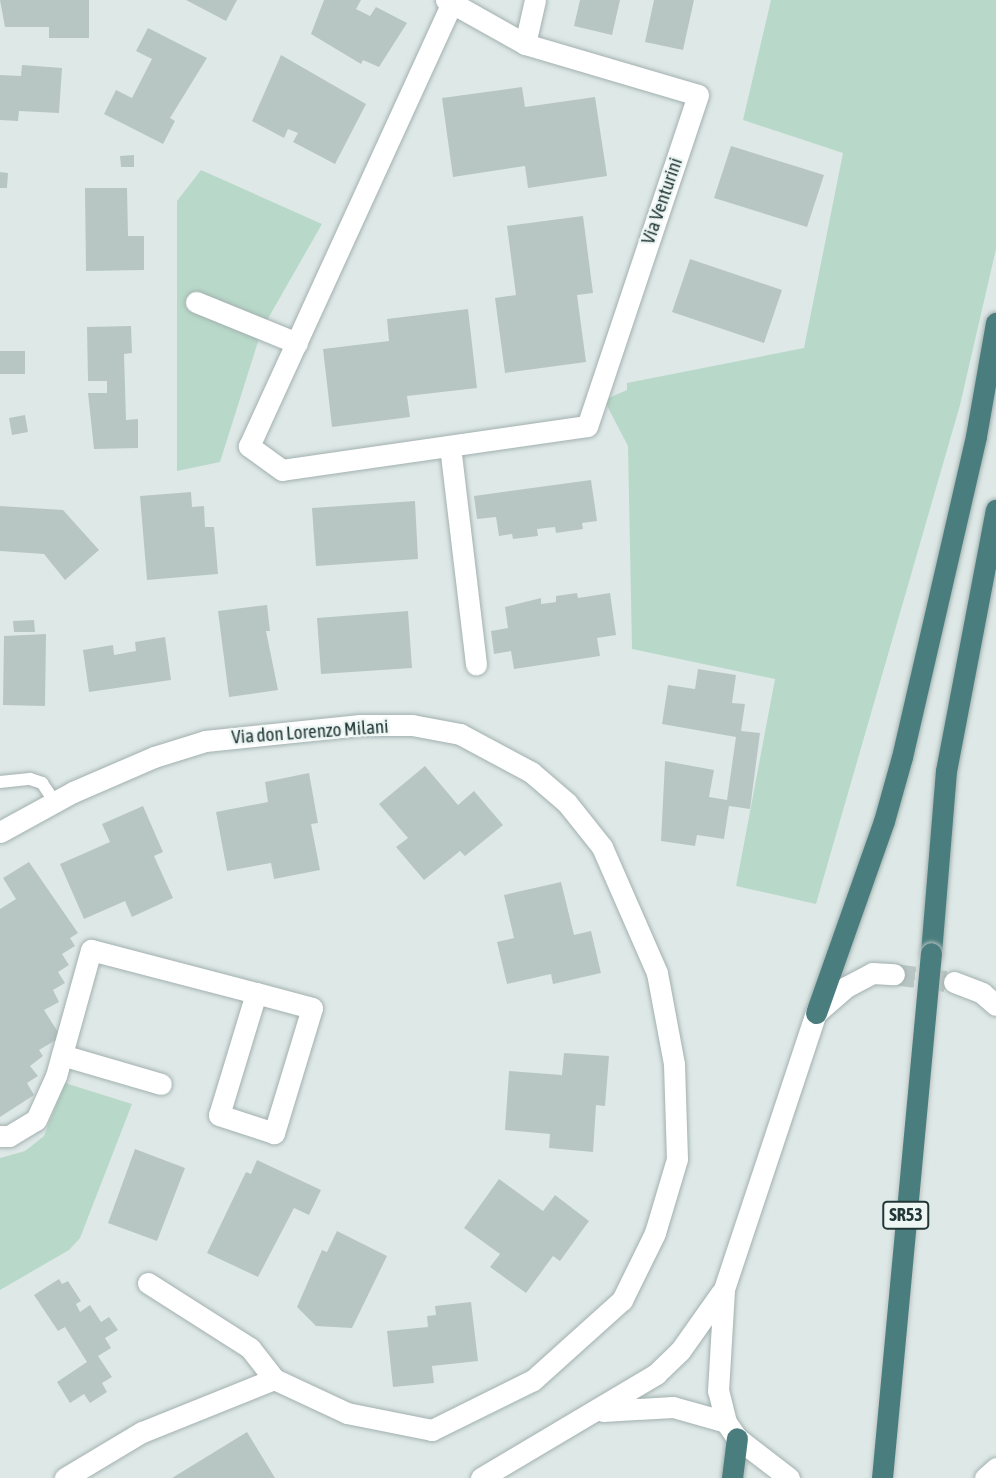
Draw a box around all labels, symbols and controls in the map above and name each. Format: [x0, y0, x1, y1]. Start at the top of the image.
street label: Via Venturini [637, 155, 687, 247]
street label: Via don Lorenzo Milani [231, 715, 389, 749]
road number: SR53 [881, 1200, 930, 1230]

